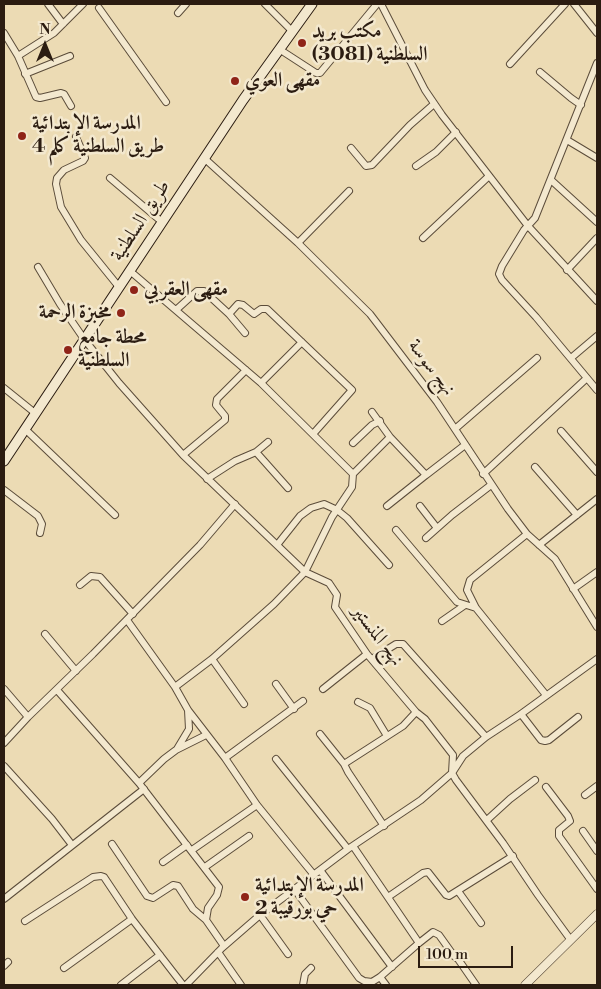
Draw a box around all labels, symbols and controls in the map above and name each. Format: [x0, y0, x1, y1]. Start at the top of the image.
north arrow [20, 20, 70, 70]
place label: مكتب بريد السلطنية (3081) [312, 20, 428, 67]
text: N [39, 21, 51, 39]
marker: مكتب بريد السلطنية (3081) [296, 37, 308, 49]
place label: مقهى العوي [245, 69, 320, 93]
marker: مقهى العوي [229, 75, 241, 87]
place label: المدرسة الإبتدائية طريق السلطنية كلم 4 [32, 112, 164, 159]
marker: المدرسة الإبتدائية طريق السلطنية كلم 4 [16, 130, 28, 142]
street label: طريق السلطنية [106, 176, 176, 266]
place label: مقهى العقربي [144, 278, 228, 302]
marker: مقهى العقربي [128, 284, 140, 296]
place label: مخبزة الرحمة [39, 301, 111, 325]
marker: مخبزة الرحمة [115, 307, 127, 319]
place label: محطة جامع السلطنية [78, 326, 146, 373]
street label: نهج سوسة [402, 335, 460, 401]
marker: محطة جامع السلطنية [62, 344, 74, 356]
street label: نهج المنستير [346, 600, 408, 672]
place label: المدرسة الإبتدائية حي بورقيبة 2 [255, 874, 364, 921]
marker: المدرسة الإبتدائية حي بورقيبة 2 [239, 891, 251, 903]
scale bar [421, 936, 516, 968]
text: 100 m [426, 945, 468, 964]

